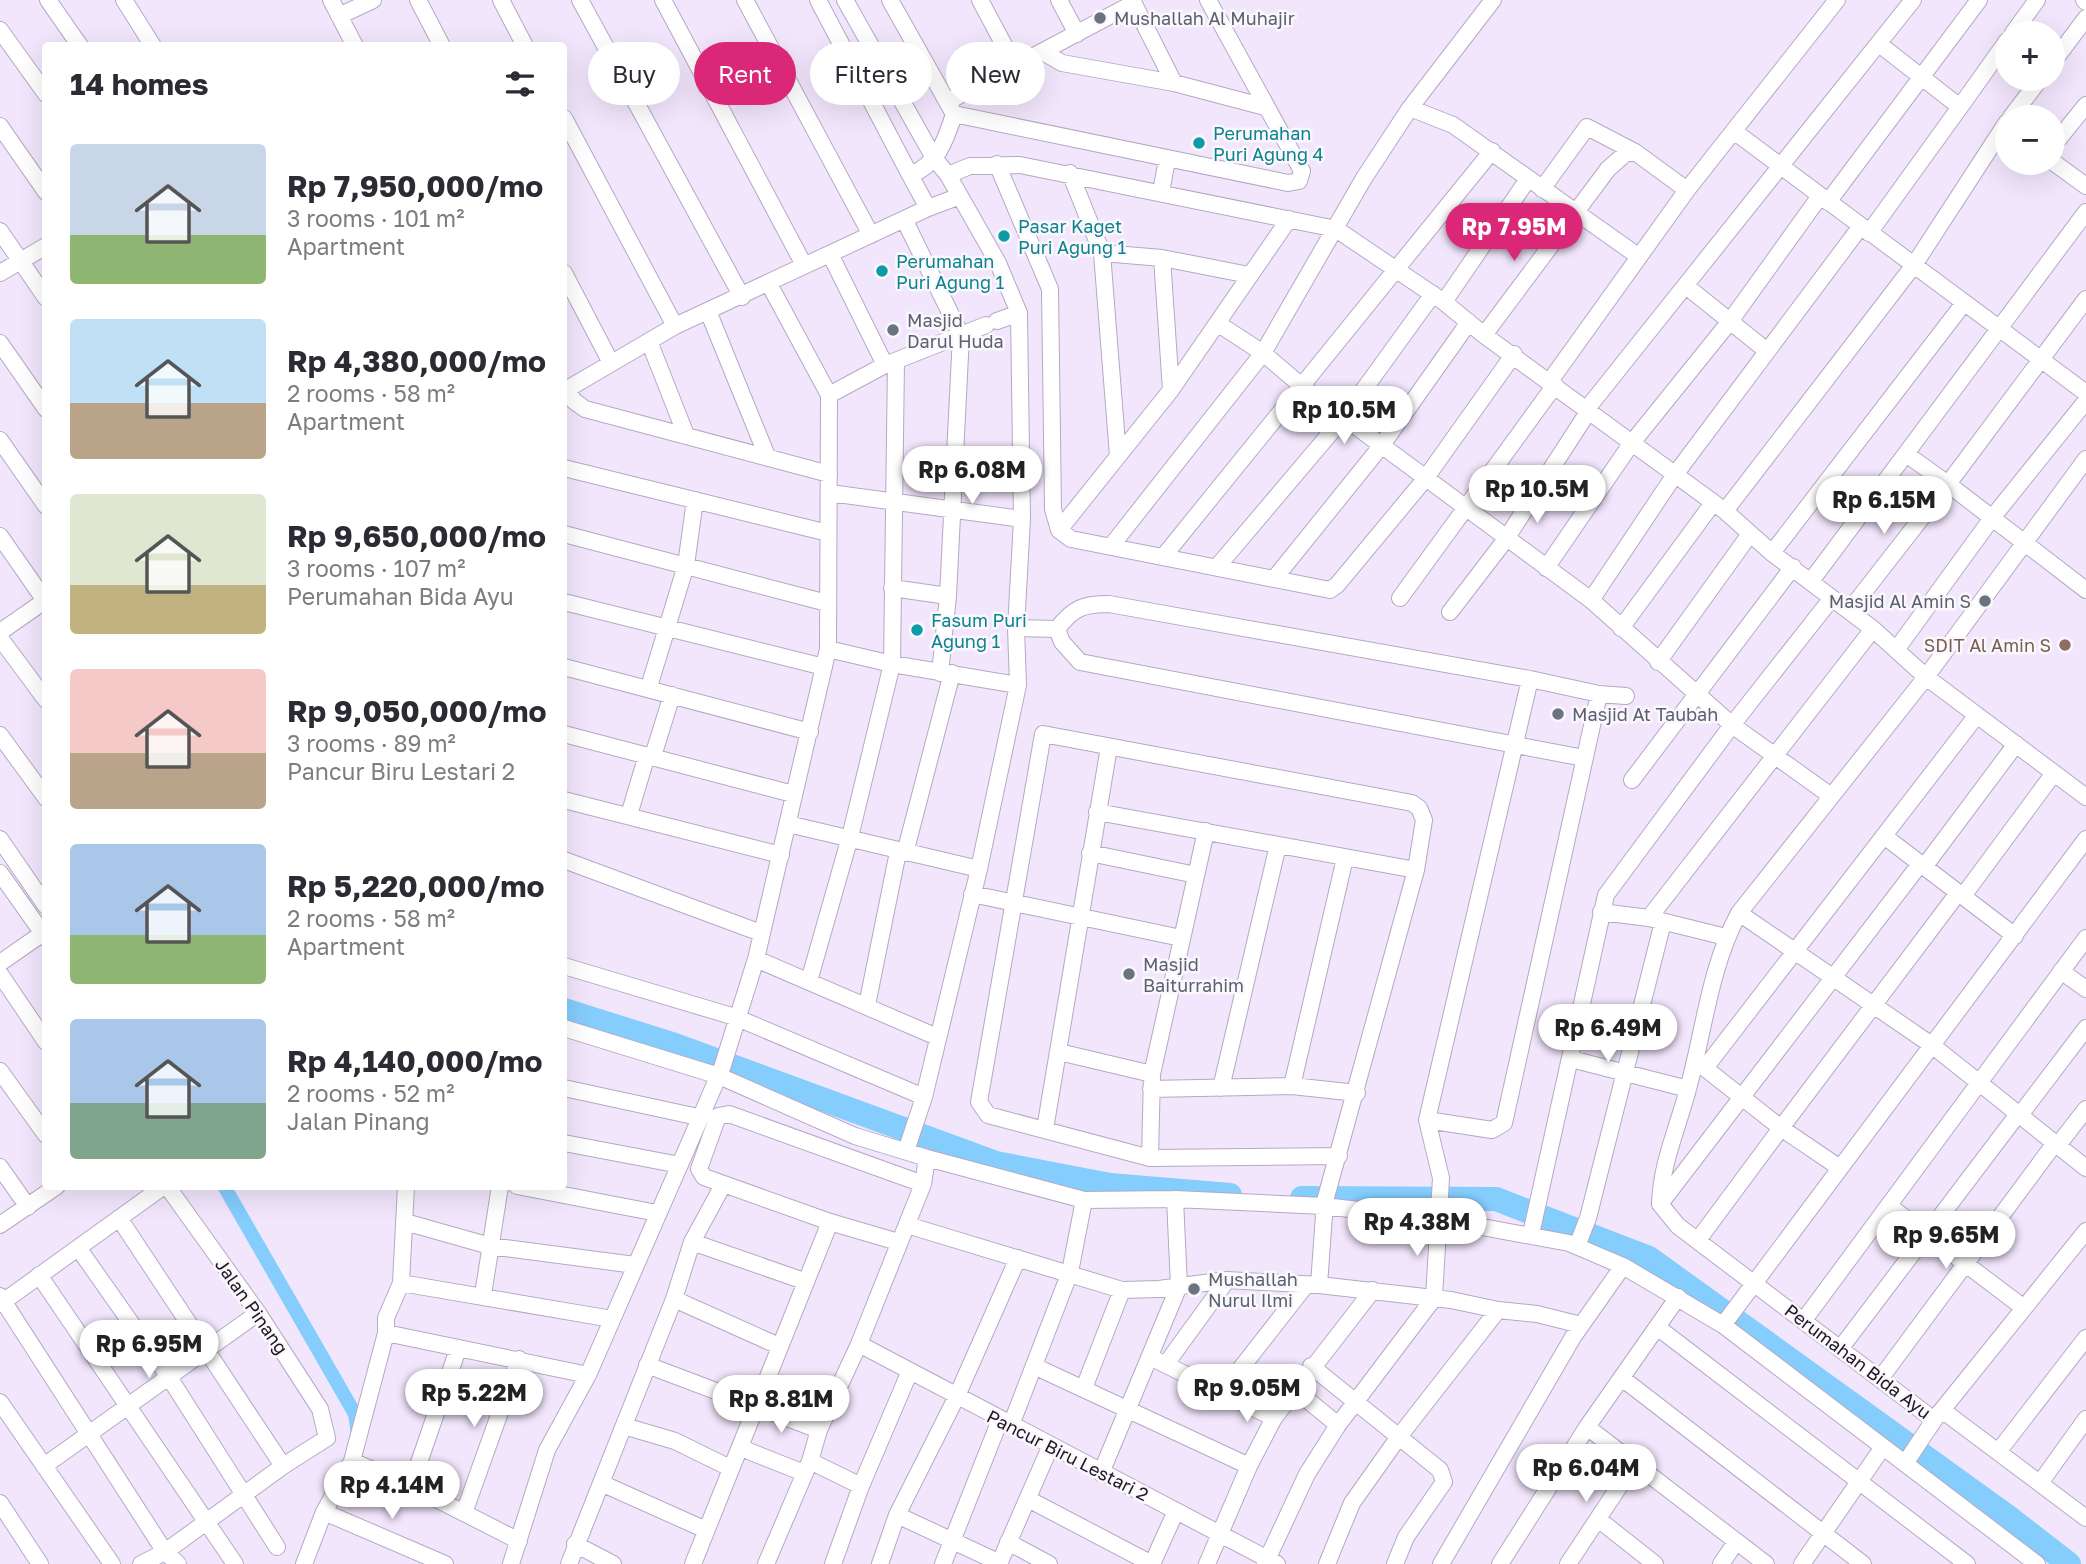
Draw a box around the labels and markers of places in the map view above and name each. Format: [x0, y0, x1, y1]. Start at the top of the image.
place label: Mushallah Al Muhajir [1114, 7, 1295, 29]
marker: Mushallah Al Muhajir [1092, 10, 1108, 26]
place label: Perumahan Puri Agung 4 [1213, 122, 1324, 165]
marker: Perumahan Puri Agung 4 [1191, 135, 1207, 151]
pin: Rp 7.95M [1442, 204, 1586, 263]
place label: Pasar Kaget Puri Agung 1 [1018, 215, 1127, 258]
marker: Pasar Kaget Puri Agung 1 [996, 228, 1012, 244]
place label: Perumahan Puri Agung 1 [896, 250, 1005, 293]
marker: Perumahan Puri Agung 1 [874, 263, 890, 279]
place label: Masjid Darul Huda [907, 309, 1004, 352]
marker: Masjid Darul Huda [885, 322, 901, 338]
pin: Rp 10.5M [1272, 386, 1416, 446]
pin: Rp 6.08M [900, 447, 1044, 506]
pin: Rp 10.5M [1465, 466, 1609, 525]
pin: Rp 6.15M [1812, 476, 1956, 536]
place label: Masjid Al Amin S [1829, 590, 1971, 612]
marker: Masjid Al Amin S [1977, 593, 1993, 609]
place label: Fasum Puri Agung 1 [931, 609, 1027, 652]
marker: Fasum Puri Agung 1 [909, 622, 925, 638]
place label: SDIT Al Amin S [1924, 634, 2051, 656]
marker: SDIT Al Amin S [2057, 637, 2073, 653]
place label: Masjid At Taubah [1572, 703, 1718, 725]
marker: Masjid At Taubah [1550, 706, 1566, 722]
place label: Masjid Baiturrahim [1143, 953, 1244, 996]
marker: Masjid Baiturrahim [1121, 966, 1137, 982]
pin: Rp 6.49M [1536, 1004, 1680, 1064]
pin: Rp 4.38M [1345, 1198, 1489, 1258]
pin: Rp 9.65M [1874, 1212, 2018, 1271]
place label: Mushallah Nurul Ilmi [1208, 1268, 1298, 1311]
marker: Mushallah Nurul Ilmi [1186, 1281, 1202, 1297]
pin: Rp 6.95M [77, 1320, 221, 1380]
pin: Rp 9.05M [1175, 1364, 1319, 1424]
pin: Rp 5.22M [402, 1370, 546, 1429]
pin: Rp 8.81M [709, 1376, 853, 1435]
pin: Rp 6.04M [1514, 1444, 1658, 1504]
pin: Rp 4.14M [320, 1462, 464, 1521]

